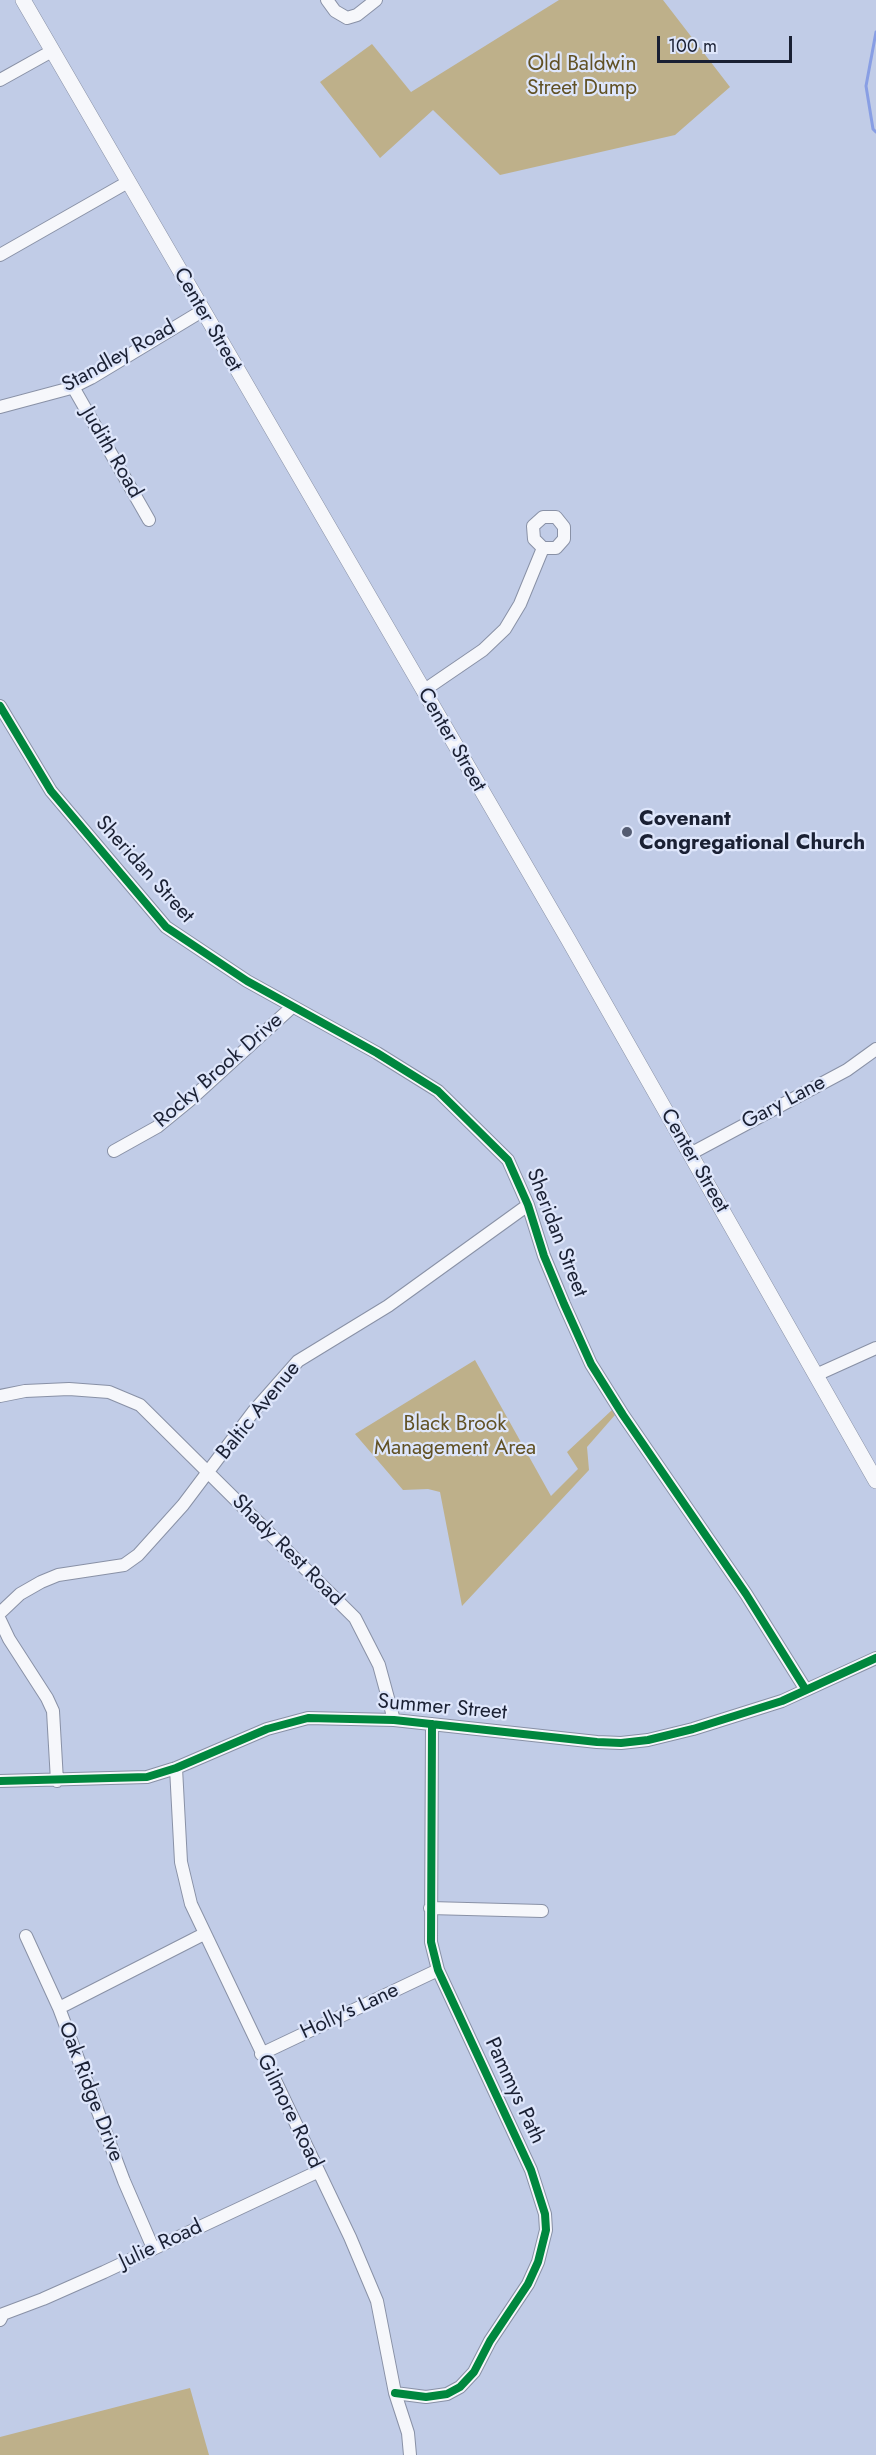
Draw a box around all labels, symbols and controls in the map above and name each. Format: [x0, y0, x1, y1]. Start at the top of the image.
scale bar [660, 24, 795, 62]
text: 100 m [668, 33, 717, 59]
park label: Old Baldwin Street Dump [527, 52, 637, 102]
street label: Center Street [167, 264, 247, 376]
street label: Standley Road [58, 315, 180, 399]
street label: Judith Road [75, 403, 147, 503]
street label: Center Street [411, 684, 491, 796]
place label: Covenant Congregational Church [639, 807, 865, 857]
street label: Sheridan Street [89, 811, 199, 929]
marker: Covenant Congregational Church [620, 825, 634, 839]
street label: Rocky Brook Drive [150, 1008, 288, 1134]
street label: Gary Lane [738, 1070, 830, 1136]
street label: Center Street [654, 1105, 734, 1217]
street label: Sheridan Street [520, 1165, 592, 1301]
street label: Baltic Avenue [212, 1357, 306, 1465]
park label: Black Brook Management Area [374, 1412, 536, 1462]
street label: Shady Rest Road [226, 1490, 348, 1612]
street label: Summer Street [376, 1690, 508, 1726]
street label: Holly's Lane [297, 1978, 403, 2046]
street label: Oak Ridge Drive [52, 2019, 128, 2165]
street label: Pammys Path [478, 2034, 550, 2148]
street label: Gilmore Road [251, 2051, 327, 2173]
street label: Julie Road [115, 2215, 207, 2275]

